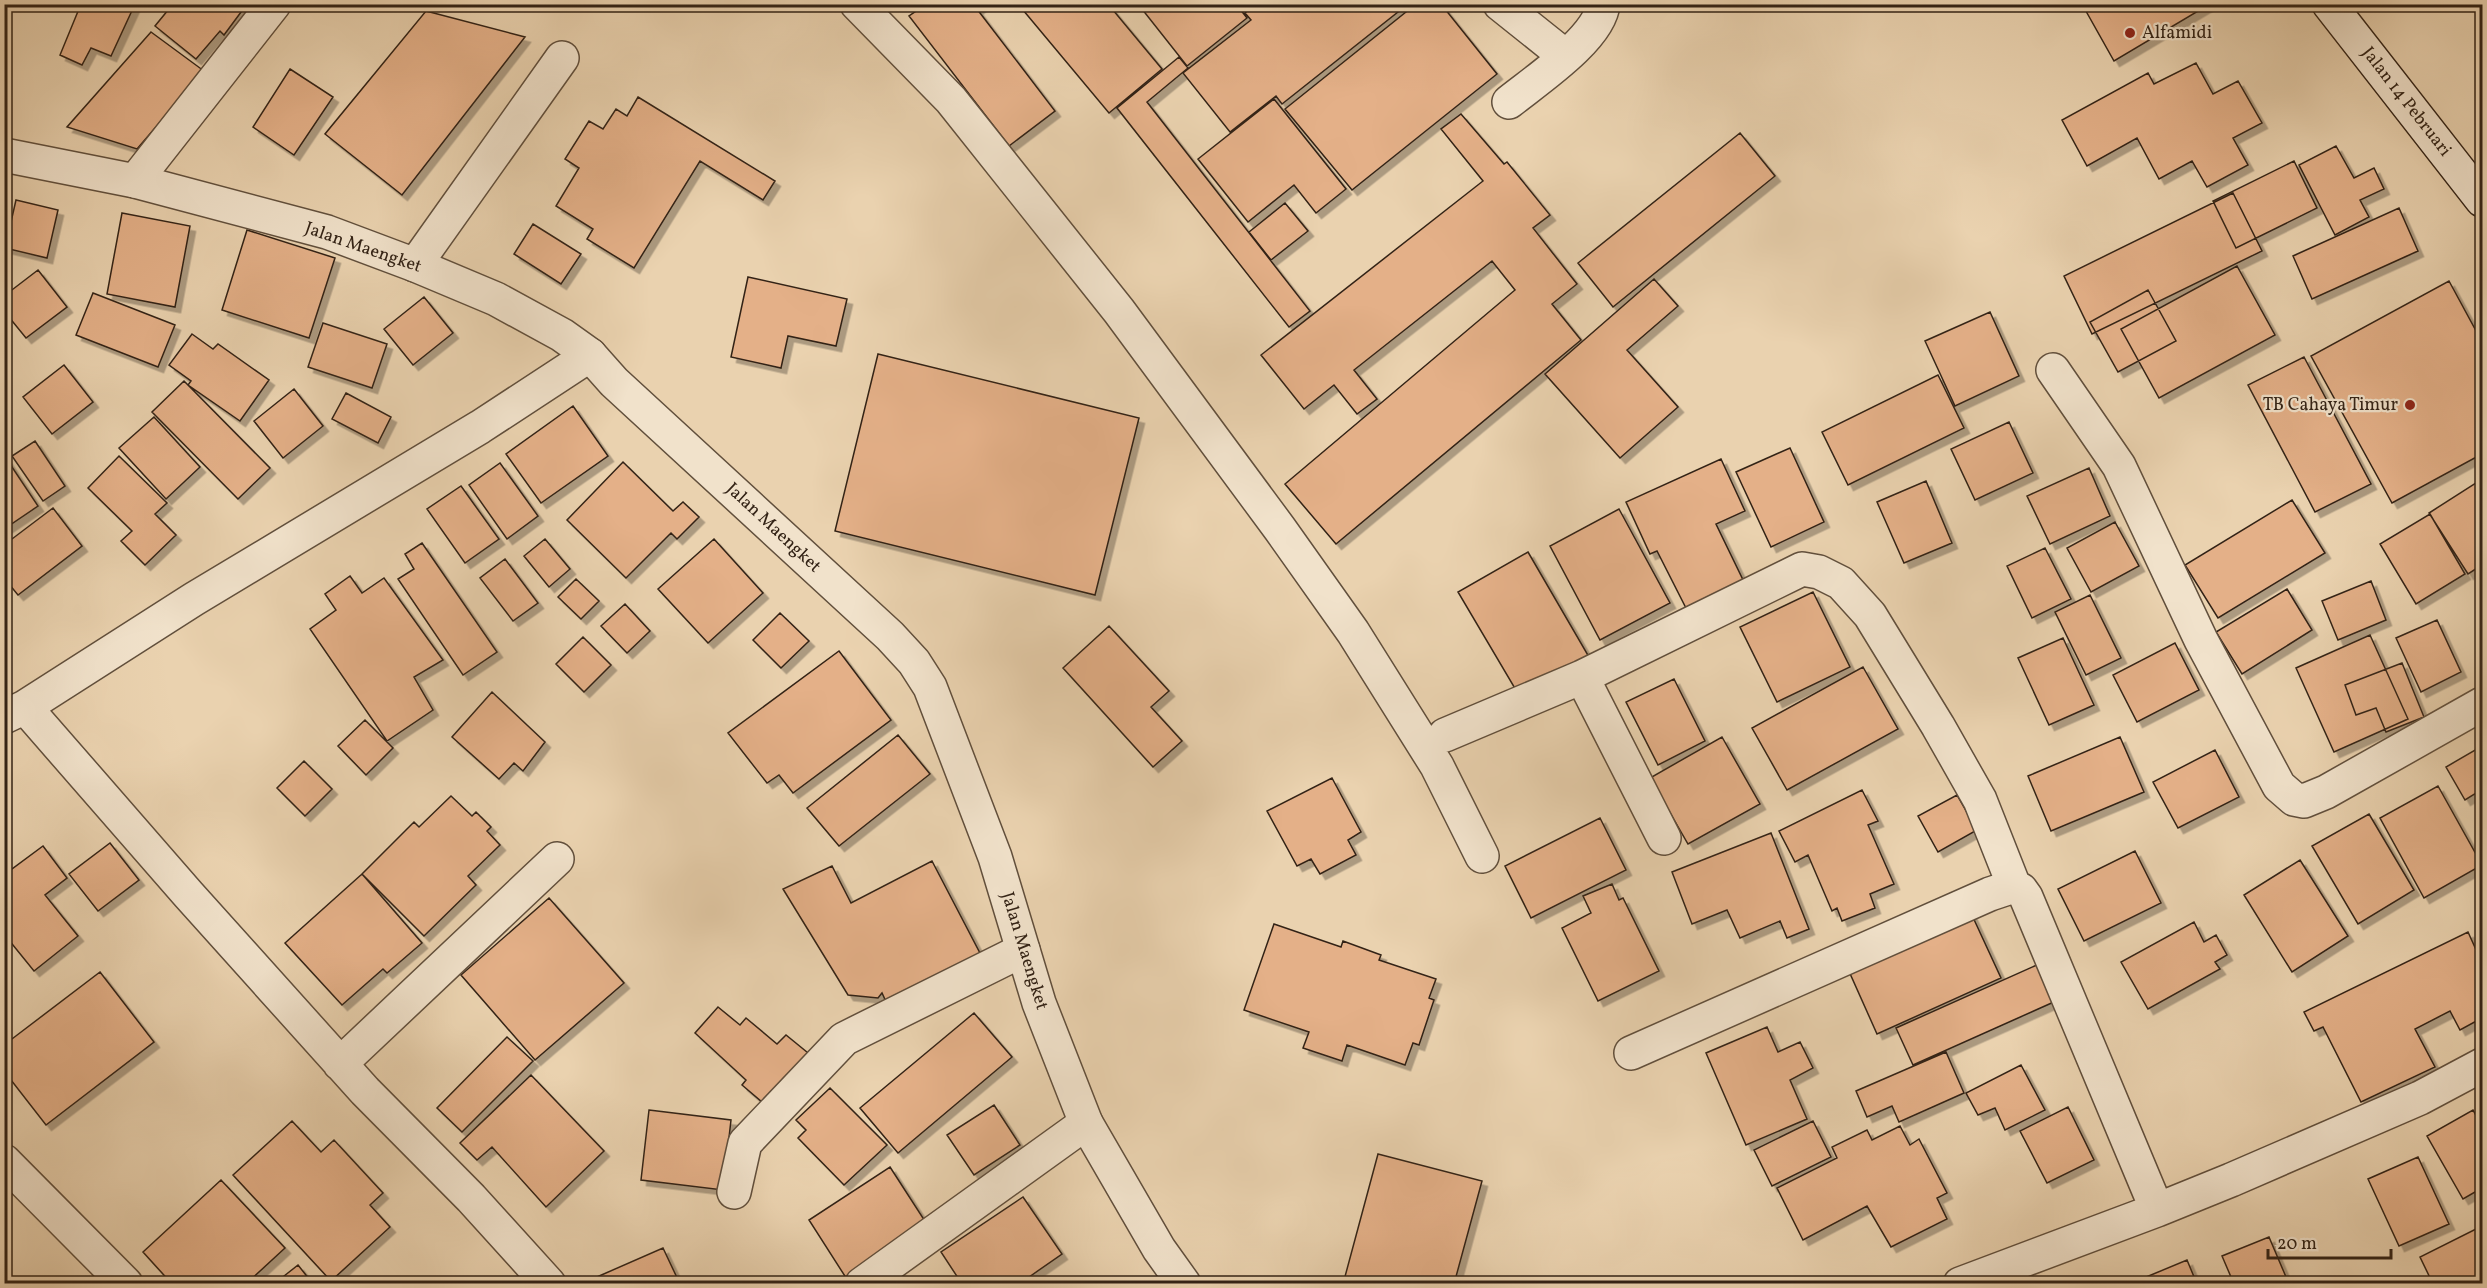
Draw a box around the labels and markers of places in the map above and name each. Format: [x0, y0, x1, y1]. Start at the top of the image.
place label: Alfamidi [2142, 21, 2212, 46]
marker: Alfamidi [2123, 26, 2137, 40]
place label: TB Cahaya Timur [2263, 393, 2398, 418]
marker: TB Cahaya Timur [2403, 398, 2417, 412]

